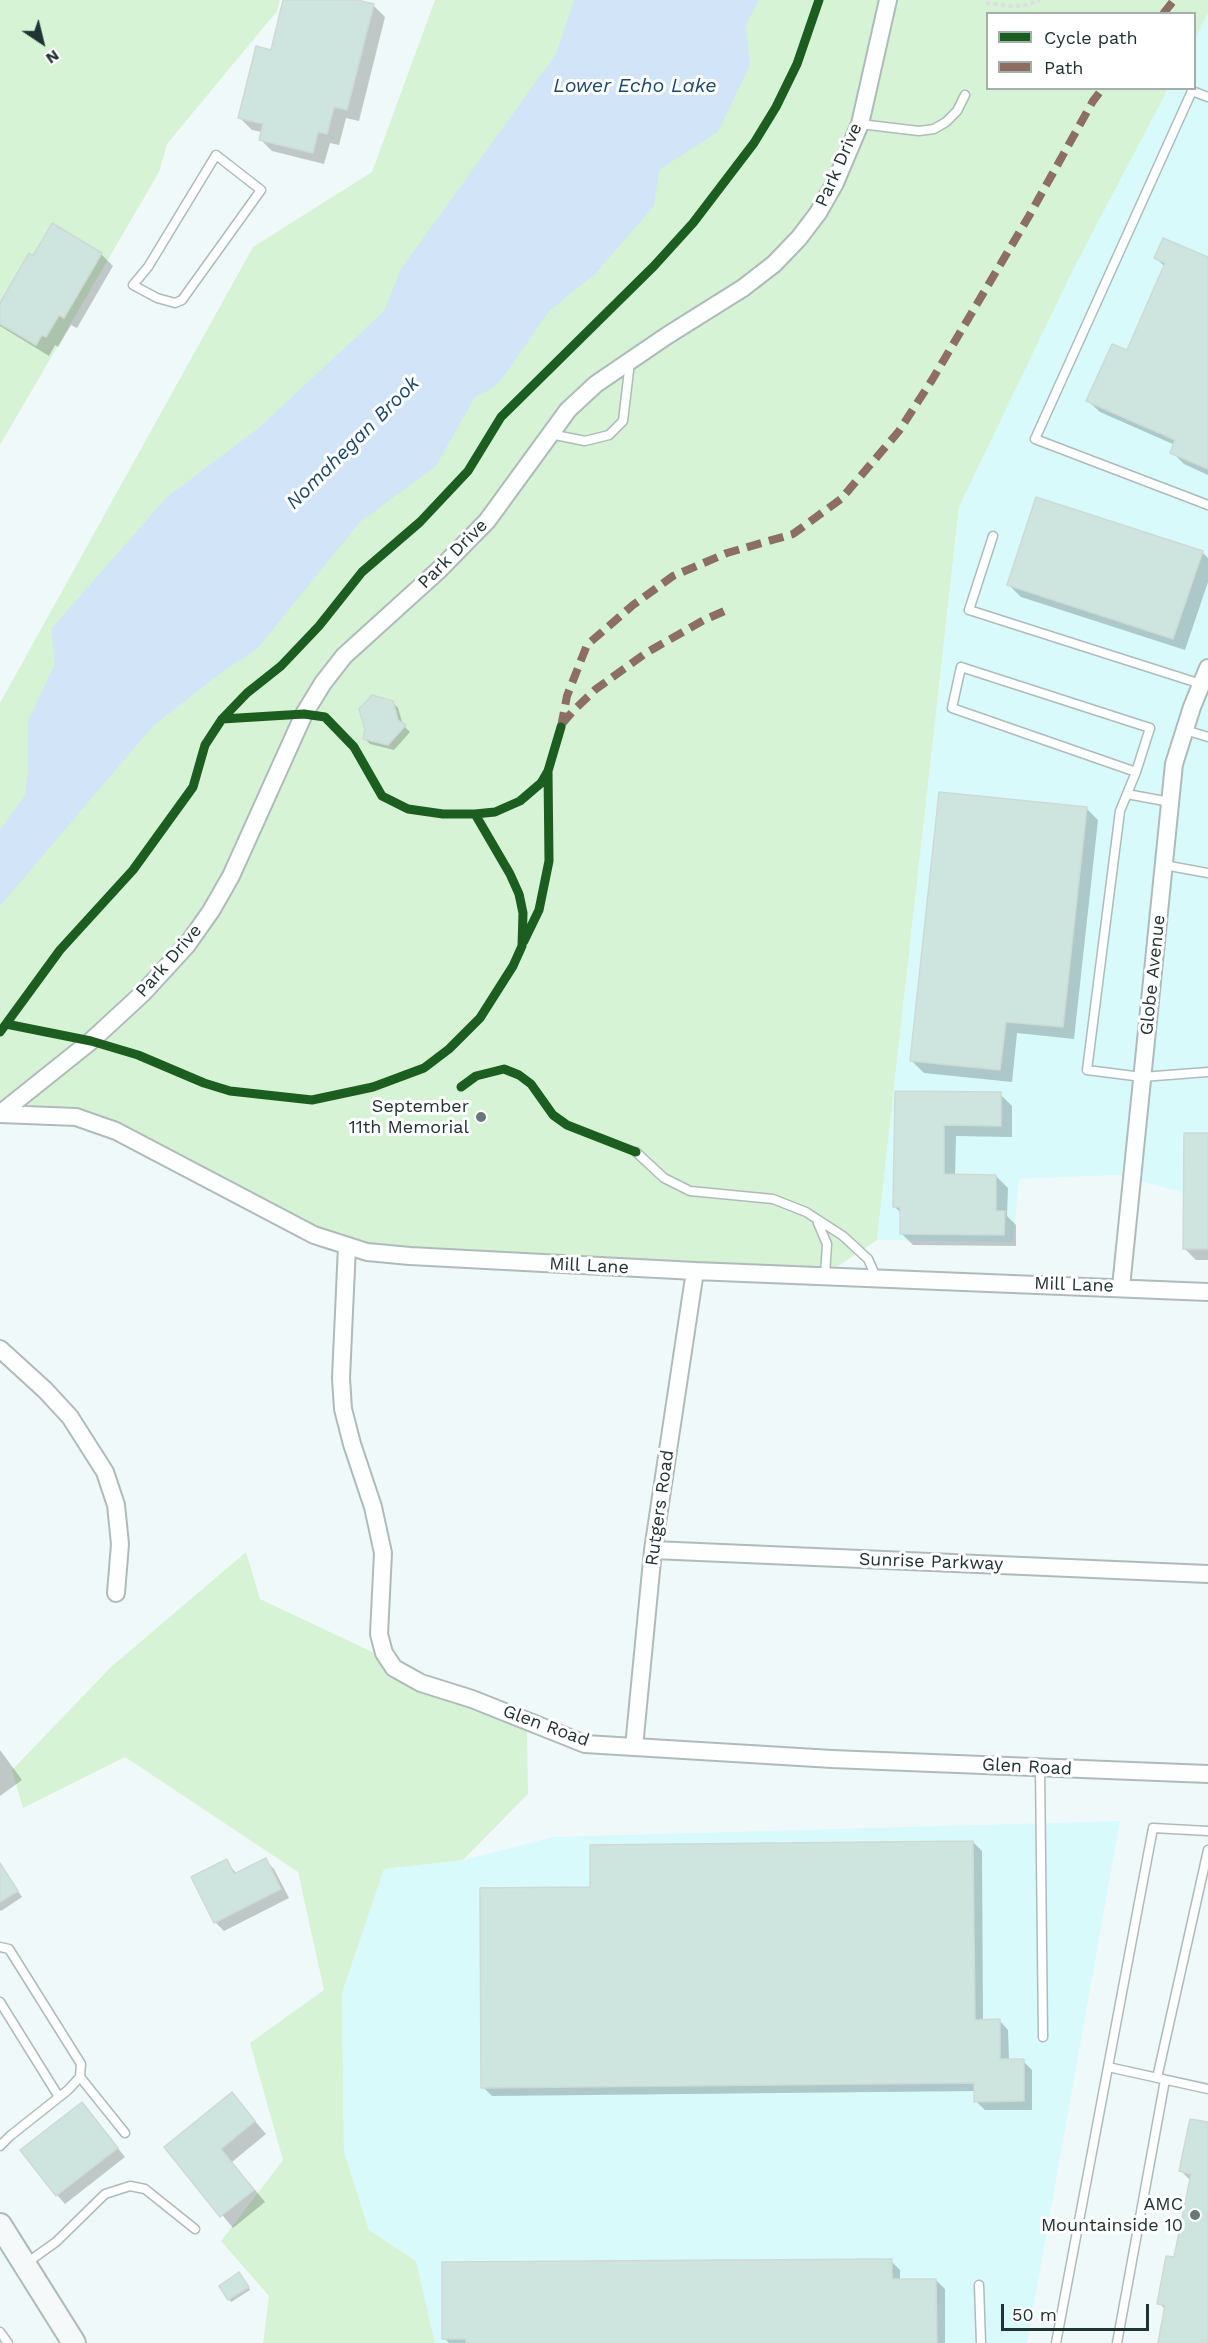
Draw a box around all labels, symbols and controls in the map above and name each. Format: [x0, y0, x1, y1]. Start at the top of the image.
north arrow [12, 12, 72, 72]
legend [986, 12, 1196, 90]
text: Cycle path [1044, 27, 1138, 48]
text: N [42, 46, 63, 68]
text: Path [1044, 57, 1084, 78]
water label: Lower Echo Lake [553, 74, 717, 98]
street label: Park Drive [811, 120, 867, 210]
water label: Nomahegan Brook [281, 371, 425, 515]
street label: Park Drive [414, 515, 492, 593]
street label: Globe Avenue [1136, 914, 1170, 1036]
street label: Park Drive [131, 920, 207, 1002]
place label: September 11th Memorial [349, 1096, 469, 1138]
marker: September 11th Memorial [474, 1110, 488, 1124]
street label: Mill Lane [549, 1253, 629, 1279]
street label: Mill Lane [1034, 1273, 1114, 1297]
street label: Rutgers Road [641, 1449, 679, 1567]
street label: Sunrise Parkway [858, 1549, 1004, 1575]
street label: Glen Road [500, 1700, 592, 1752]
street label: Glen Road [981, 1754, 1073, 1780]
place label: AMC Mountainside 10 [1041, 2194, 1183, 2236]
marker: AMC Mountainside 10 [1188, 2208, 1202, 2222]
scale bar [1004, 2292, 1152, 2330]
text: 50 m [1012, 2304, 1057, 2325]

